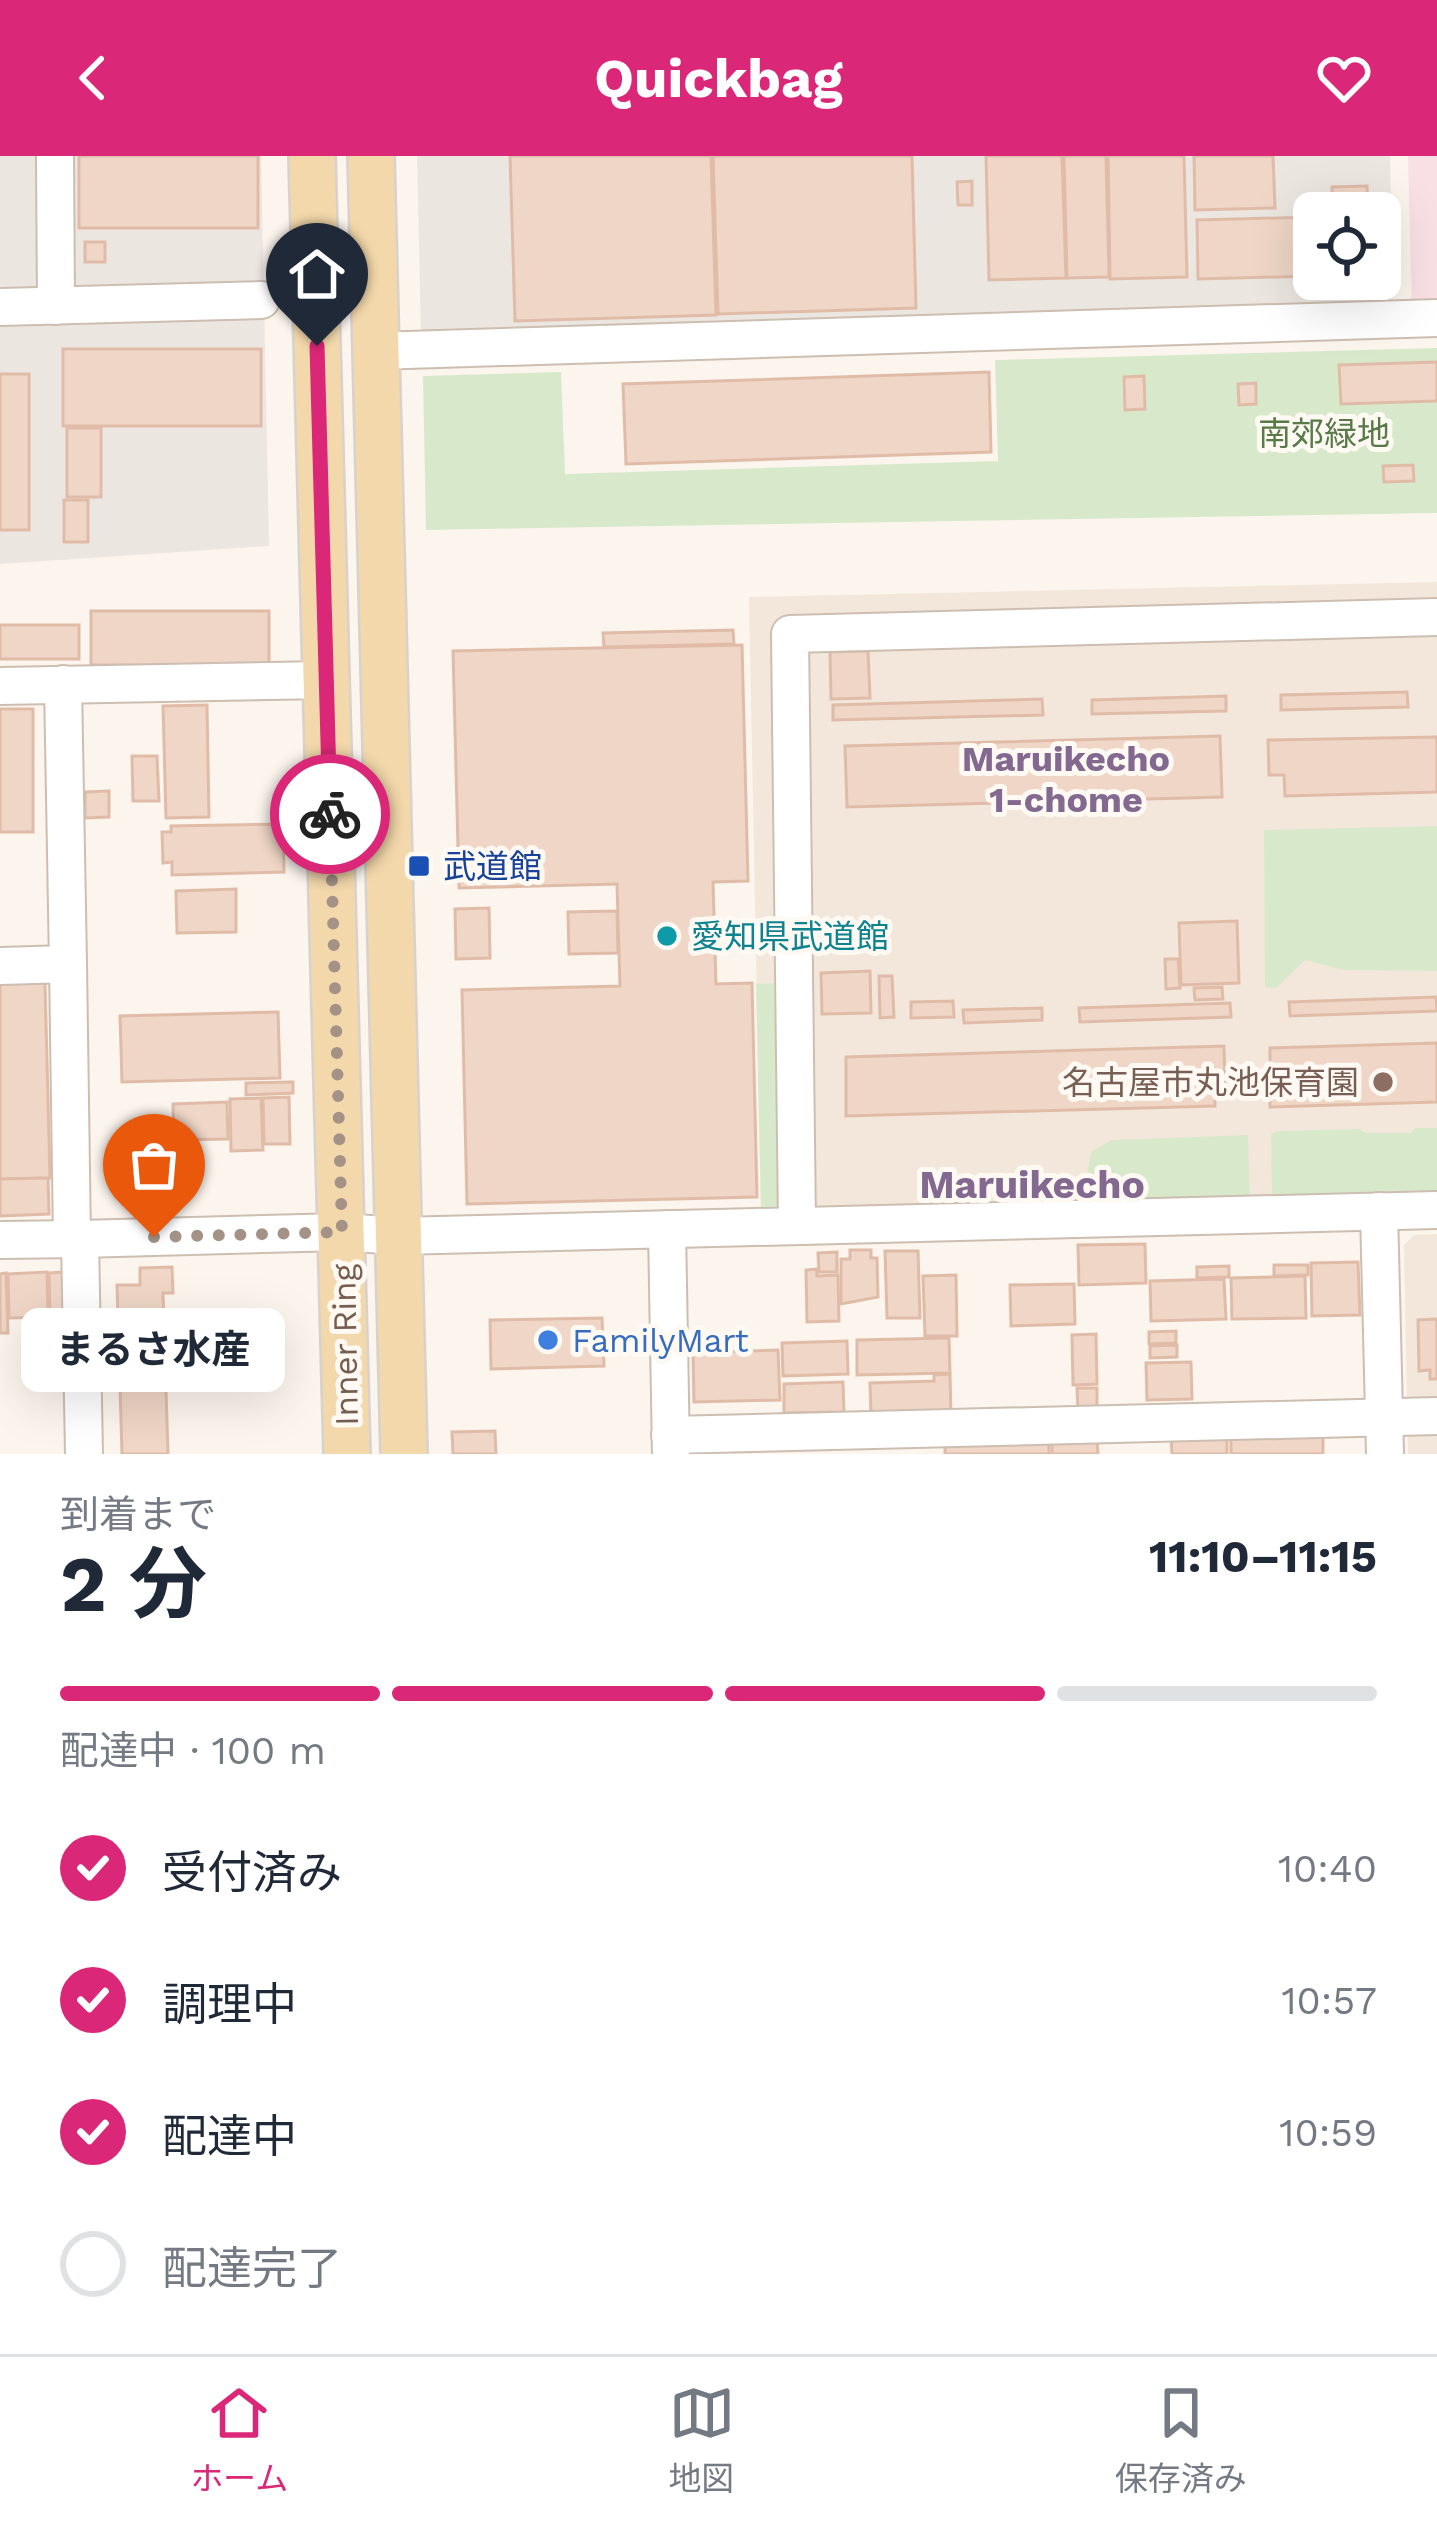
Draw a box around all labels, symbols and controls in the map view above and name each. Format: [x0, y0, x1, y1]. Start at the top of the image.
icon: back [60, 45, 126, 111]
icon: heart [1311, 45, 1377, 111]
text: Quickbag [594, 47, 843, 110]
map controls [1293, 192, 1401, 300]
button: locate [1293, 192, 1401, 300]
pin [266, 223, 368, 346]
icon: home [284, 241, 350, 307]
park label: 南郊緑地 [1258, 414, 1390, 453]
district label: Maruikecho 1-chome [962, 738, 1170, 821]
courier [270, 754, 390, 874]
icon: bike [297, 781, 363, 847]
place label: 武道館 [443, 847, 542, 886]
marker: 武道館 [406, 853, 432, 879]
place label: 愛知県武道館 [691, 917, 889, 956]
marker: 愛知県武道館 [654, 923, 680, 949]
place label: 名古屋市丸池保育園 [1062, 1063, 1359, 1102]
marker: 名古屋市丸池保育園 [1370, 1069, 1396, 1095]
pin [103, 1114, 205, 1237]
icon: bag [121, 1132, 187, 1198]
district label: Maruikecho [919, 1162, 1145, 1207]
street label: Inner Ring [324, 1263, 366, 1426]
callout: まるさ水産 [22, 1309, 286, 1393]
place label: FamilyMart [572, 1321, 749, 1360]
text: まるさ水産 [55, 1327, 251, 1372]
marker: FamilyMart [535, 1327, 561, 1353]
text: 到着まで [60, 1492, 216, 1537]
text: 11:10–11:15 [1149, 1530, 1377, 1583]
text: 2 分 [60, 1538, 207, 1630]
text: 配達中 · 100 m [60, 1728, 326, 1773]
icon: check [60, 1835, 126, 1901]
text: 受付済み [162, 1846, 342, 1899]
text: 10:40 [1278, 1846, 1377, 1891]
icon: check [60, 1967, 126, 2033]
text: 調理中 [162, 1978, 297, 2031]
text: 10:57 [1281, 1978, 1377, 2023]
icon: check [60, 2099, 126, 2165]
text: 配達中 [162, 2110, 297, 2163]
text: 10:59 [1279, 2110, 1377, 2155]
text: 配達完了 [162, 2242, 342, 2295]
tab: ホーム [190, 2380, 288, 2500]
tab: 地図 [669, 2380, 735, 2500]
tab: 保存済み [1115, 2380, 1247, 2500]

